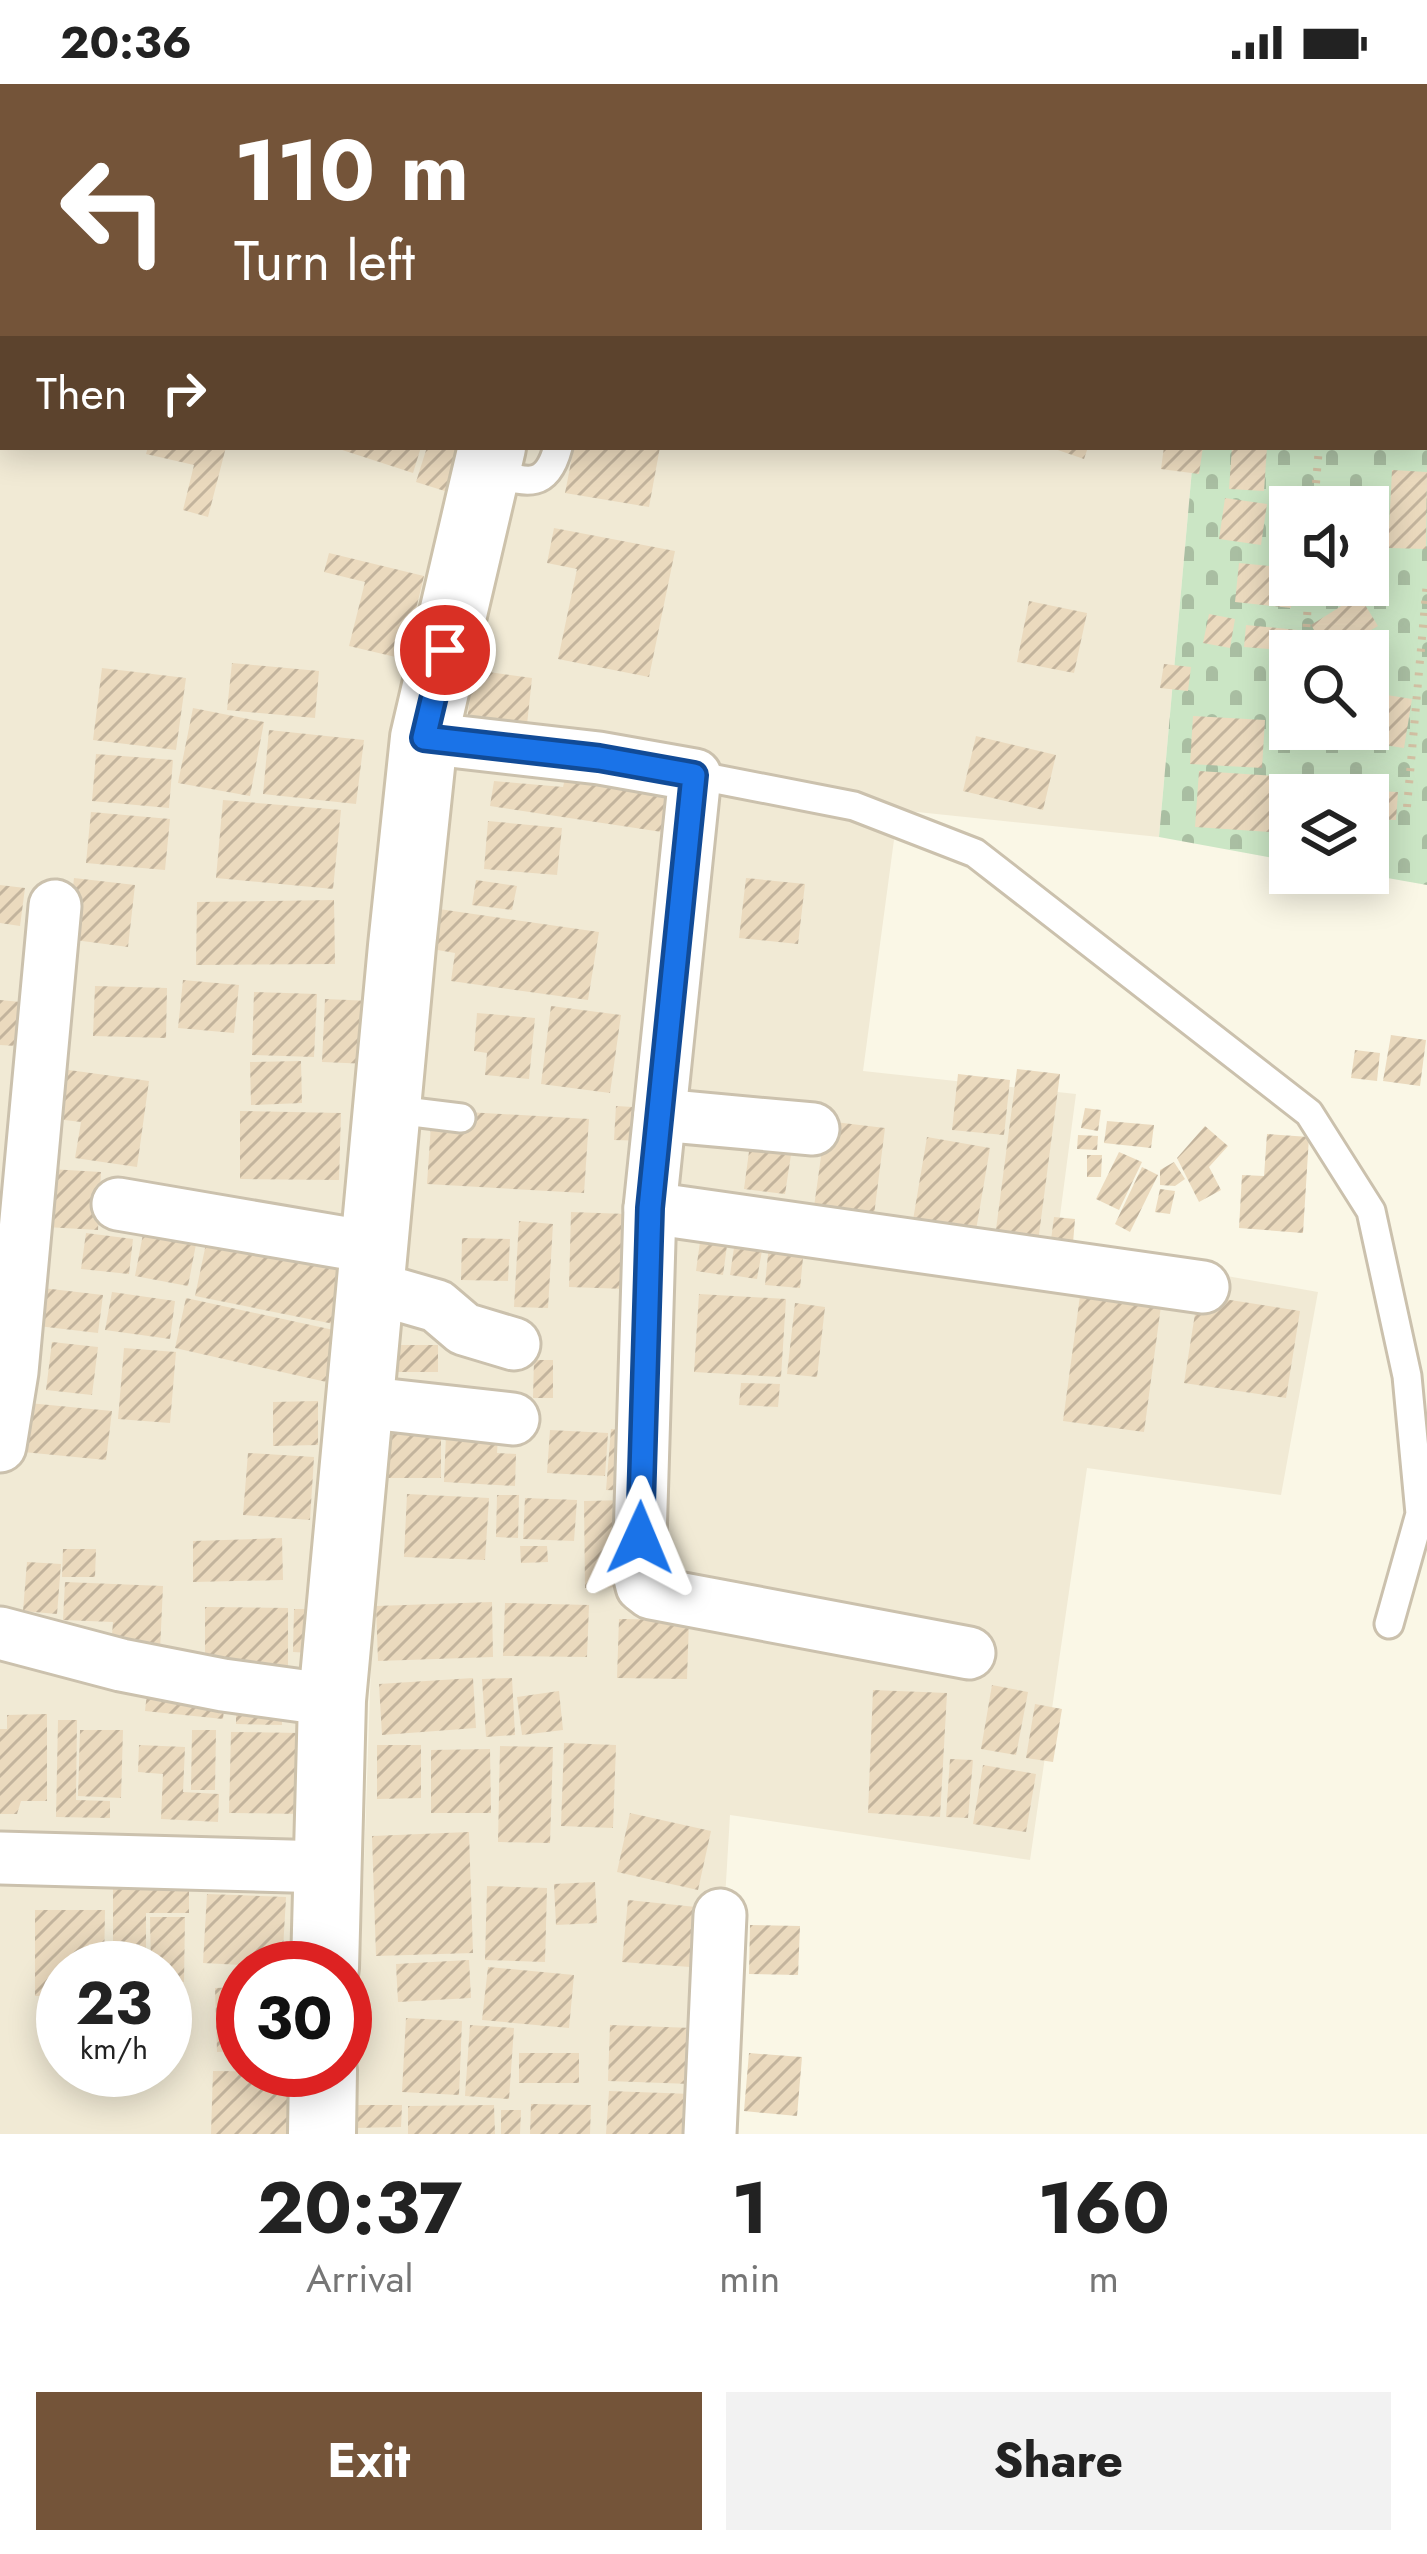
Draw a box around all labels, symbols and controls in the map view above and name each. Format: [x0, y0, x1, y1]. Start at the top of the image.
text: 20:36 [60, 10, 192, 75]
text: 110 m [234, 110, 469, 232]
icon: left [36, 132, 192, 288]
text: Turn left [234, 222, 415, 300]
icon: right [151, 360, 217, 426]
text: Then [36, 361, 127, 426]
map controls [1269, 486, 1389, 894]
button: sound [1269, 486, 1389, 606]
pin [394, 599, 496, 701]
icon: arrive [412, 617, 478, 683]
button: search [1269, 630, 1389, 750]
button: layers [1269, 774, 1389, 894]
position arrow [577, 1475, 703, 1601]
speed limit sign: 30 [216, 1941, 372, 2097]
text: 23 [76, 1960, 152, 2047]
text: km/h [80, 2027, 148, 2070]
text: 20:37 [257, 2156, 462, 2260]
text: 1 [731, 2156, 768, 2260]
text: 160 [1037, 2156, 1170, 2260]
text: Arrival [306, 2250, 413, 2307]
text: min [719, 2250, 780, 2307]
text: m [1088, 2250, 1119, 2307]
button: Exit [36, 2392, 702, 2530]
button: Share [726, 2392, 1391, 2530]

